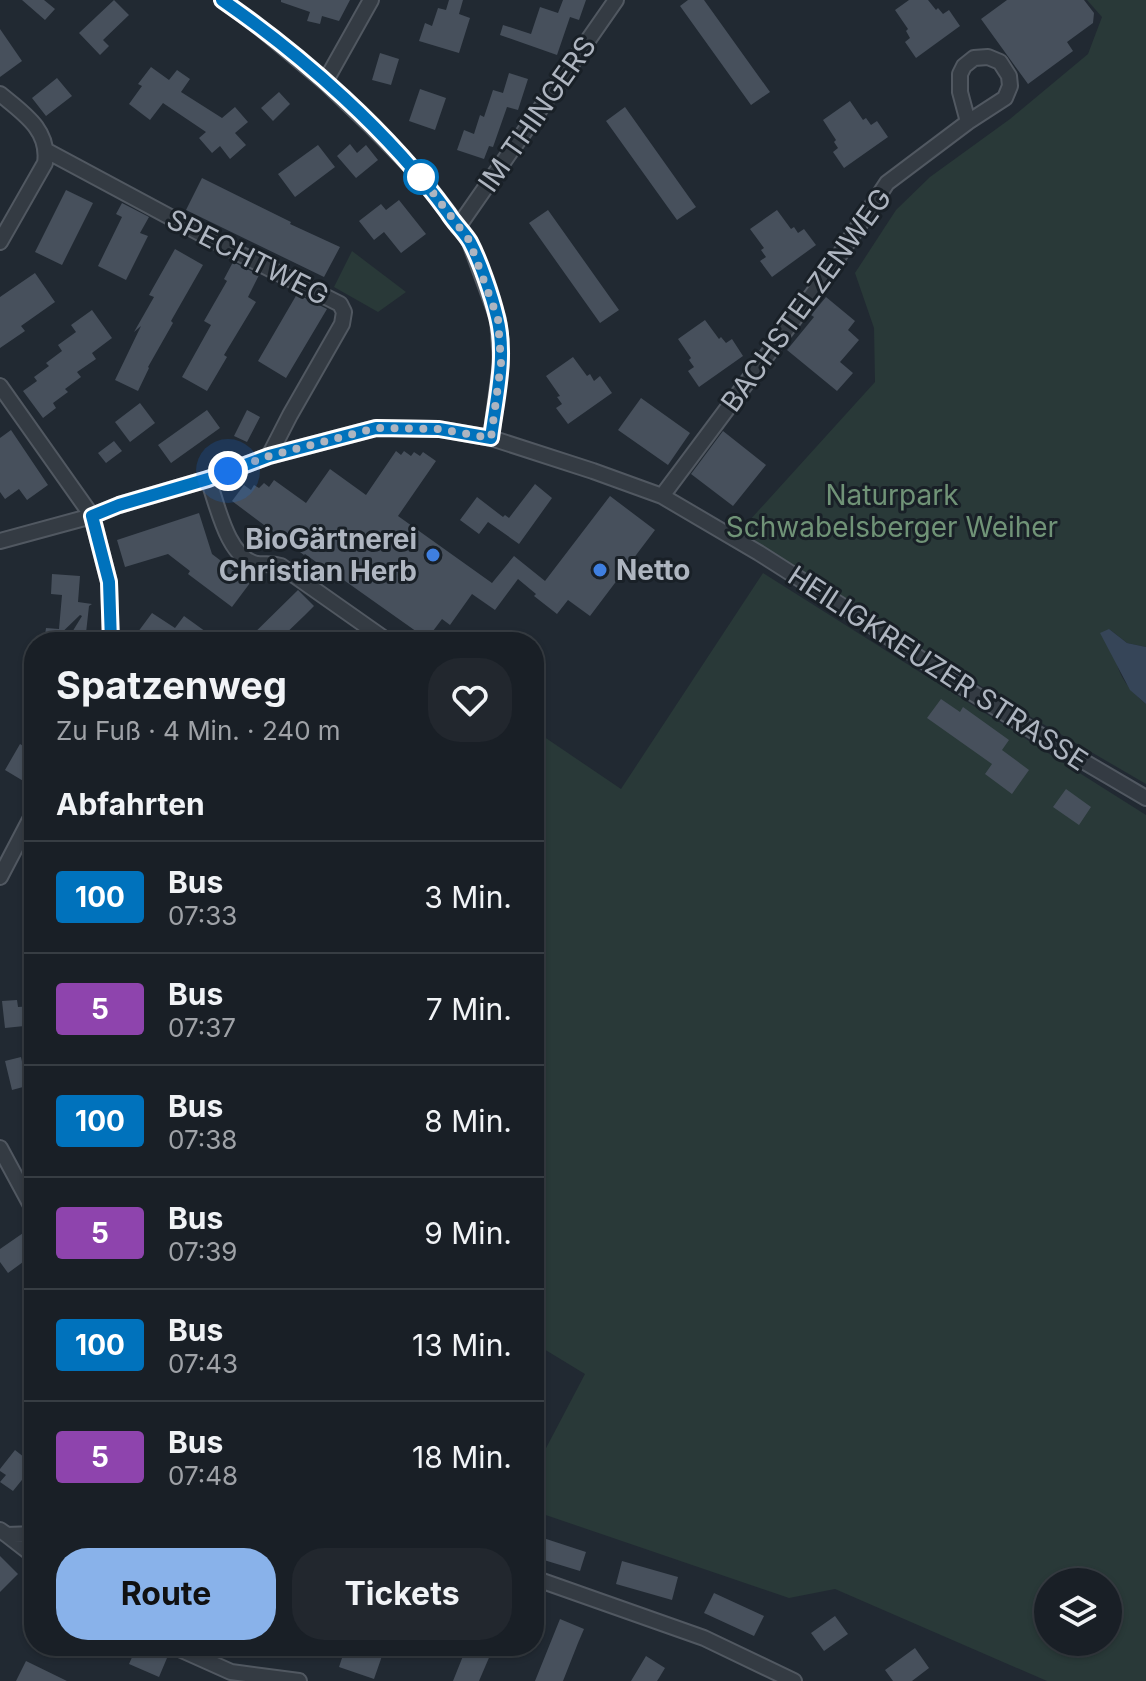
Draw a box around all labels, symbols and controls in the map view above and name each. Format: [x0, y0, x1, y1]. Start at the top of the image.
street label: IM THINGERS [471, 30, 603, 198]
unlabelled marker [404, 160, 438, 194]
street label: BACHSTELZENWEG [714, 182, 898, 418]
street label: SPECHTWEG [161, 202, 335, 312]
your location [208, 451, 248, 491]
park label: Naturpark Schwabelsberger Weiher [726, 478, 1058, 544]
place label: BioGärtnerei Christian Herb [219, 522, 417, 588]
marker: BioGärtnerei Christian Herb [424, 546, 442, 564]
place label: Netto [616, 553, 690, 587]
street label: HEILIGKREUZER STRASSE [782, 558, 1094, 778]
marker: Netto [591, 561, 609, 579]
button: heart [428, 658, 512, 742]
text: Spatzenweg [56, 662, 287, 708]
text: Zu Fuß · 4 Min. · 240 m [56, 715, 341, 746]
text: Abfahrten [56, 786, 205, 822]
text: Bus [168, 864, 223, 900]
text: 3 Min. [424, 879, 512, 915]
text: 100 [75, 880, 125, 914]
text: 07:33 [168, 900, 237, 931]
text: Bus [168, 976, 223, 1012]
text: 7 Min. [426, 991, 512, 1027]
text: 5 [91, 992, 109, 1026]
text: 07:37 [168, 1012, 236, 1043]
text: Bus [168, 1088, 223, 1124]
text: 8 Min. [424, 1103, 512, 1139]
text: 100 [75, 1104, 125, 1138]
text: 07:38 [168, 1124, 237, 1155]
text: Bus [168, 1200, 223, 1236]
text: 9 Min. [424, 1215, 512, 1251]
text: 5 [91, 1216, 109, 1250]
text: 07:39 [168, 1236, 237, 1267]
text: Bus [168, 1312, 223, 1348]
text: 13 Min. [412, 1327, 512, 1363]
text: 100 [75, 1328, 125, 1362]
text: 07:43 [168, 1348, 238, 1379]
text: Bus [168, 1424, 223, 1460]
text: 18 Min. [412, 1439, 512, 1475]
text: 5 [91, 1440, 109, 1474]
text: 07:48 [168, 1460, 238, 1491]
button: Route [56, 1548, 276, 1640]
button: Tickets [292, 1548, 512, 1640]
map controls [1034, 1568, 1122, 1656]
button: layers [1034, 1568, 1122, 1656]

